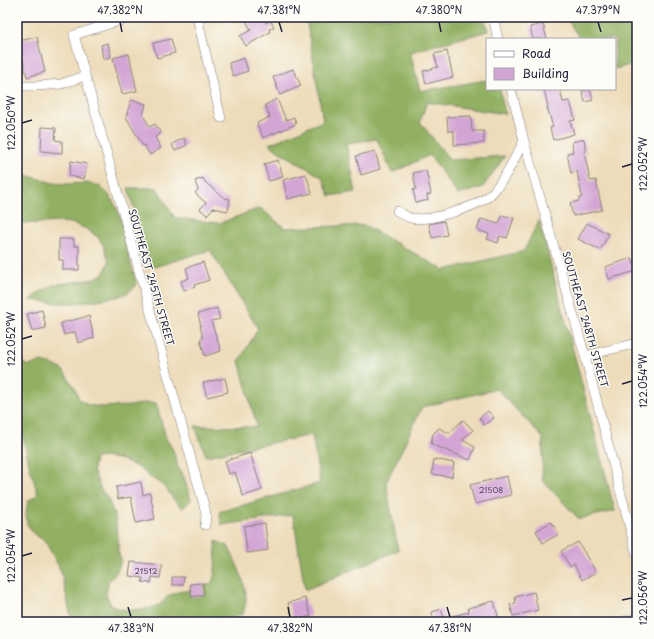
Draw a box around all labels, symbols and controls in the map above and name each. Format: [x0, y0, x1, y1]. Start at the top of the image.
text: 47.382°N [97, 2, 143, 17]
text: 47.381°N [257, 2, 301, 17]
text: 47.380°N [416, 2, 463, 17]
text: 47.379°N [576, 2, 620, 17]
legend [486, 38, 616, 90]
text: Road [522, 44, 551, 62]
text: Building [522, 64, 569, 82]
text: 122.050°W [3, 95, 18, 150]
text: 122.052°W [635, 136, 650, 191]
street label: SOUTHEAST 245TH STREET [125, 207, 179, 348]
street label: SOUTHEAST 248TH STREET [559, 249, 613, 390]
text: 122.052°W [3, 311, 18, 366]
text: 122.054°W [635, 353, 650, 408]
house number: 21508 [479, 484, 503, 496]
text: 122.054°W [3, 528, 18, 583]
house number: 21512 [135, 565, 158, 577]
text: 122.056°W [635, 570, 650, 625]
text: 47.383°N [108, 620, 154, 635]
text: 47.382°N [267, 620, 313, 635]
text: 47.381°N [428, 620, 472, 635]

